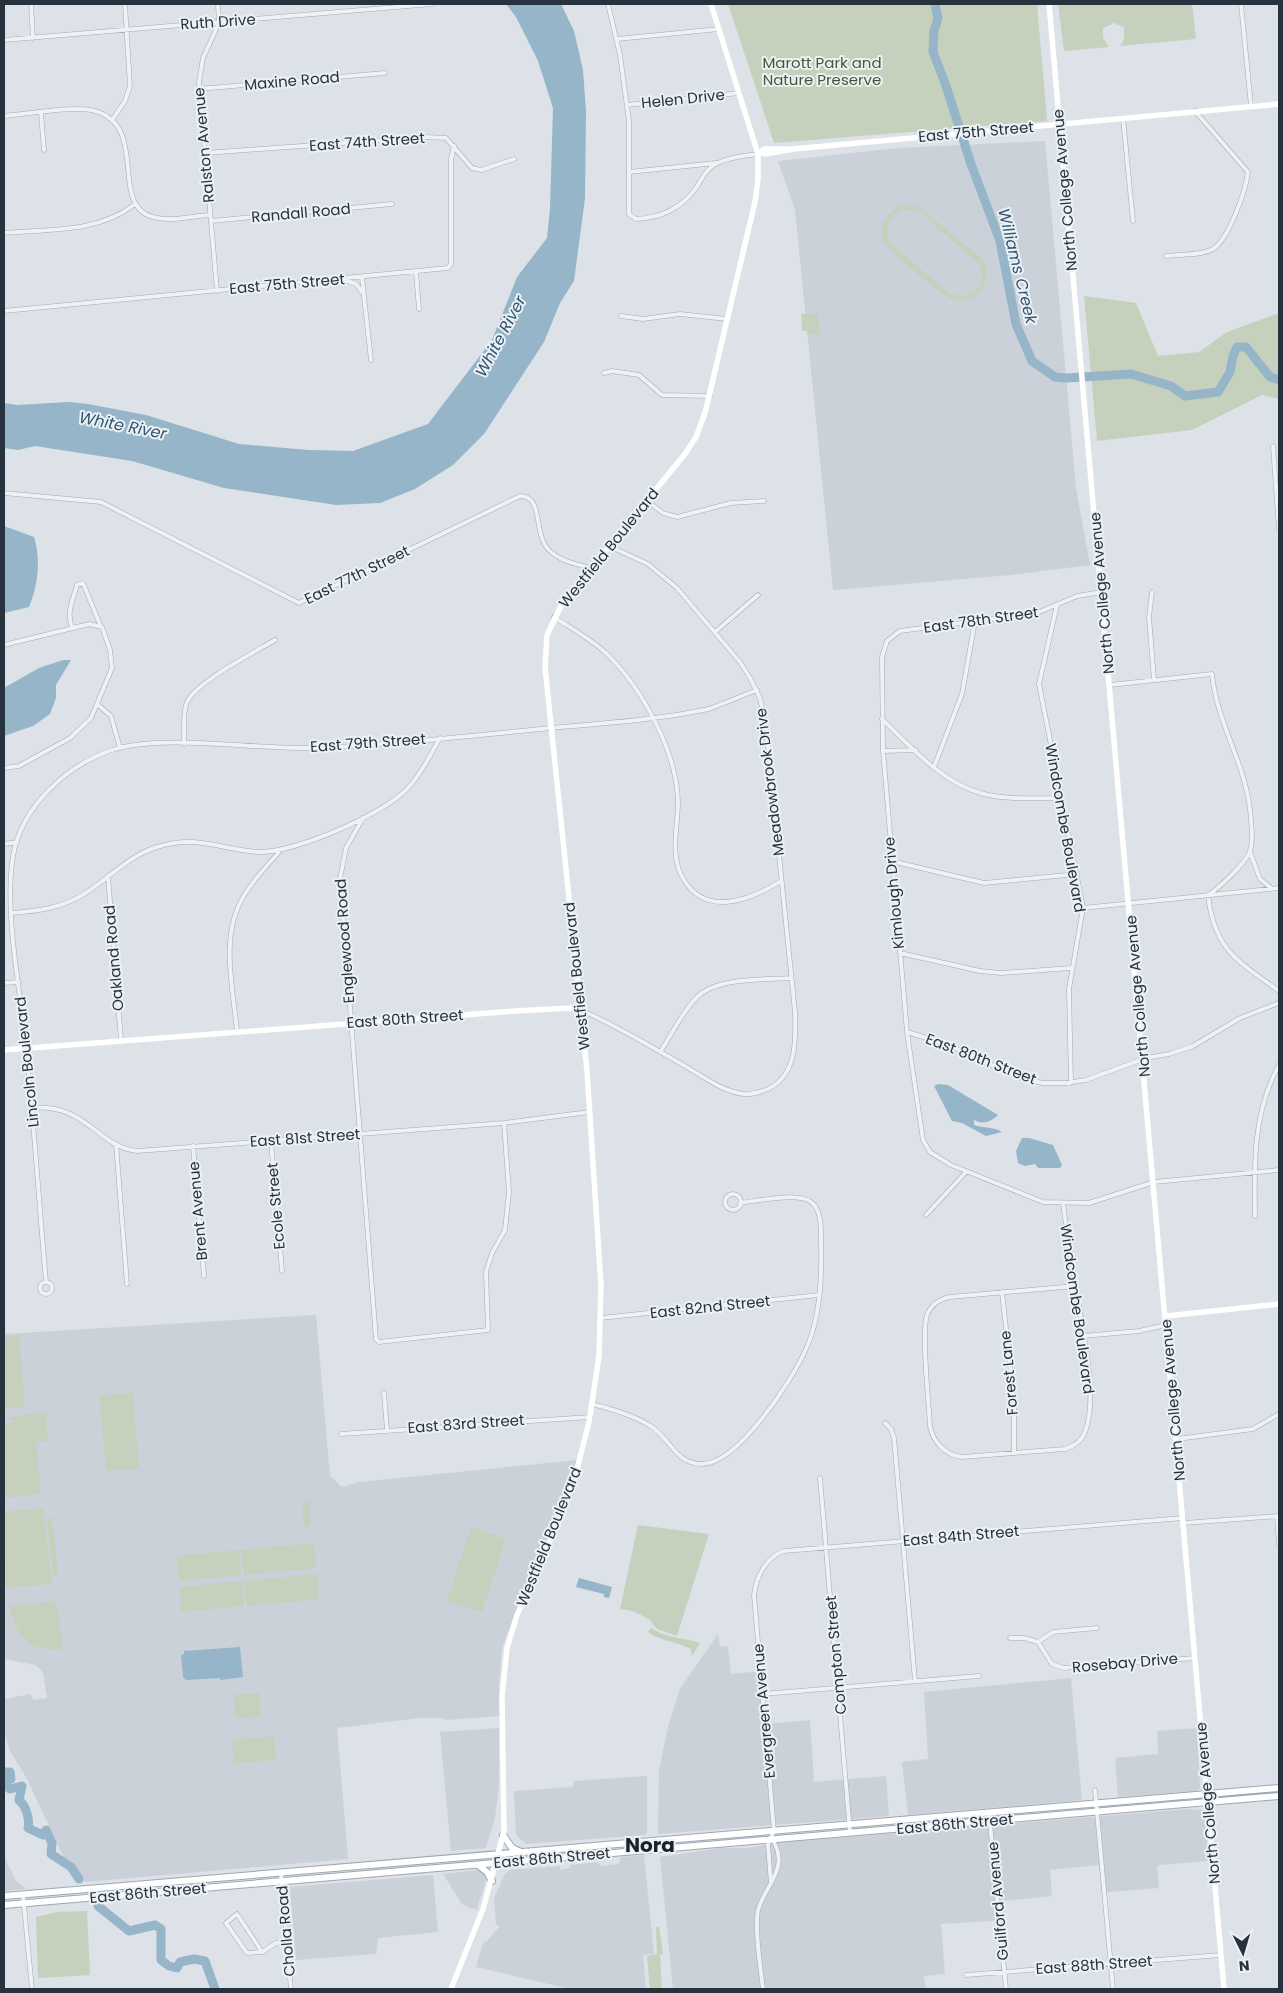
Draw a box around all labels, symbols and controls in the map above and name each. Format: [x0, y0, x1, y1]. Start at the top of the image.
street label: Ruth Drive [180, 8, 256, 35]
park label: Marott Park and Nature Preserve [762, 52, 882, 90]
street label: Maxine Road [243, 66, 341, 95]
street label: Helen Drive [640, 84, 726, 113]
street label: Ralston Avenue [188, 86, 219, 204]
street label: North College Avenue [1047, 108, 1082, 272]
street label: East 75th Street [917, 116, 1035, 147]
street label: East 74th Street [308, 127, 425, 156]
street label: Randall Road [250, 198, 351, 227]
water label: Williams Creek [992, 206, 1043, 327]
street label: East 75th Street [228, 268, 346, 299]
water label: White River [469, 291, 532, 381]
water label: White River [77, 406, 170, 445]
street label: Westfield Boulevard [554, 483, 664, 612]
street label: North College Avenue [1084, 511, 1119, 675]
street label: East 77th Street [301, 540, 413, 609]
street label: East 78th Street [922, 601, 1040, 638]
street label: Meadowbrook Drive [750, 707, 789, 857]
street label: East 79th Street [309, 728, 426, 757]
street label: Windcombe Boulevard [1040, 742, 1091, 914]
street label: Kimlough Drive [878, 836, 909, 950]
street label: Englewood Road [330, 878, 359, 1004]
street label: Westfield Boulevard [558, 901, 595, 1051]
street label: Oakland Road [98, 904, 129, 1012]
street label: North College Avenue [1120, 914, 1155, 1078]
street label: Lincoln Boulevard [9, 996, 44, 1129]
street label: East 80th Street [346, 1004, 464, 1033]
street label: East 80th Street [923, 1028, 1040, 1089]
street label: East 81st Street [249, 1123, 361, 1152]
street label: Brent Avenue [183, 1161, 212, 1262]
street label: Ecole Street [261, 1162, 290, 1250]
street label: Windcombe Boulevard [1055, 1223, 1100, 1395]
street label: East 82nd Street [649, 1290, 771, 1323]
street label: North College Avenue [1155, 1318, 1190, 1482]
street label: Forest Lane [994, 1330, 1023, 1416]
street label: East 83rd Street [407, 1409, 525, 1438]
street label: Westfield Boulevard [511, 1464, 586, 1610]
street label: East 84th Street [902, 1520, 1020, 1551]
street label: Compton Street [820, 1595, 851, 1715]
street label: Evergreen Avenue [747, 1643, 780, 1779]
street label: Rosebay Drive [1071, 1647, 1179, 1678]
street label: North College Avenue [1190, 1721, 1225, 1885]
street label: East 86th Street [896, 1808, 1014, 1839]
district label: Nora [625, 1831, 675, 1859]
street label: Guilford Avenue [982, 1841, 1013, 1961]
street label: East 86th Street [493, 1842, 611, 1873]
street label: East 86th Street [89, 1877, 207, 1908]
street label: Cholla Road [271, 1885, 300, 1977]
north arrow [1218, 1928, 1268, 1978]
street label: East 88th Street [1035, 1950, 1153, 1979]
text: N [1238, 1956, 1250, 1976]

